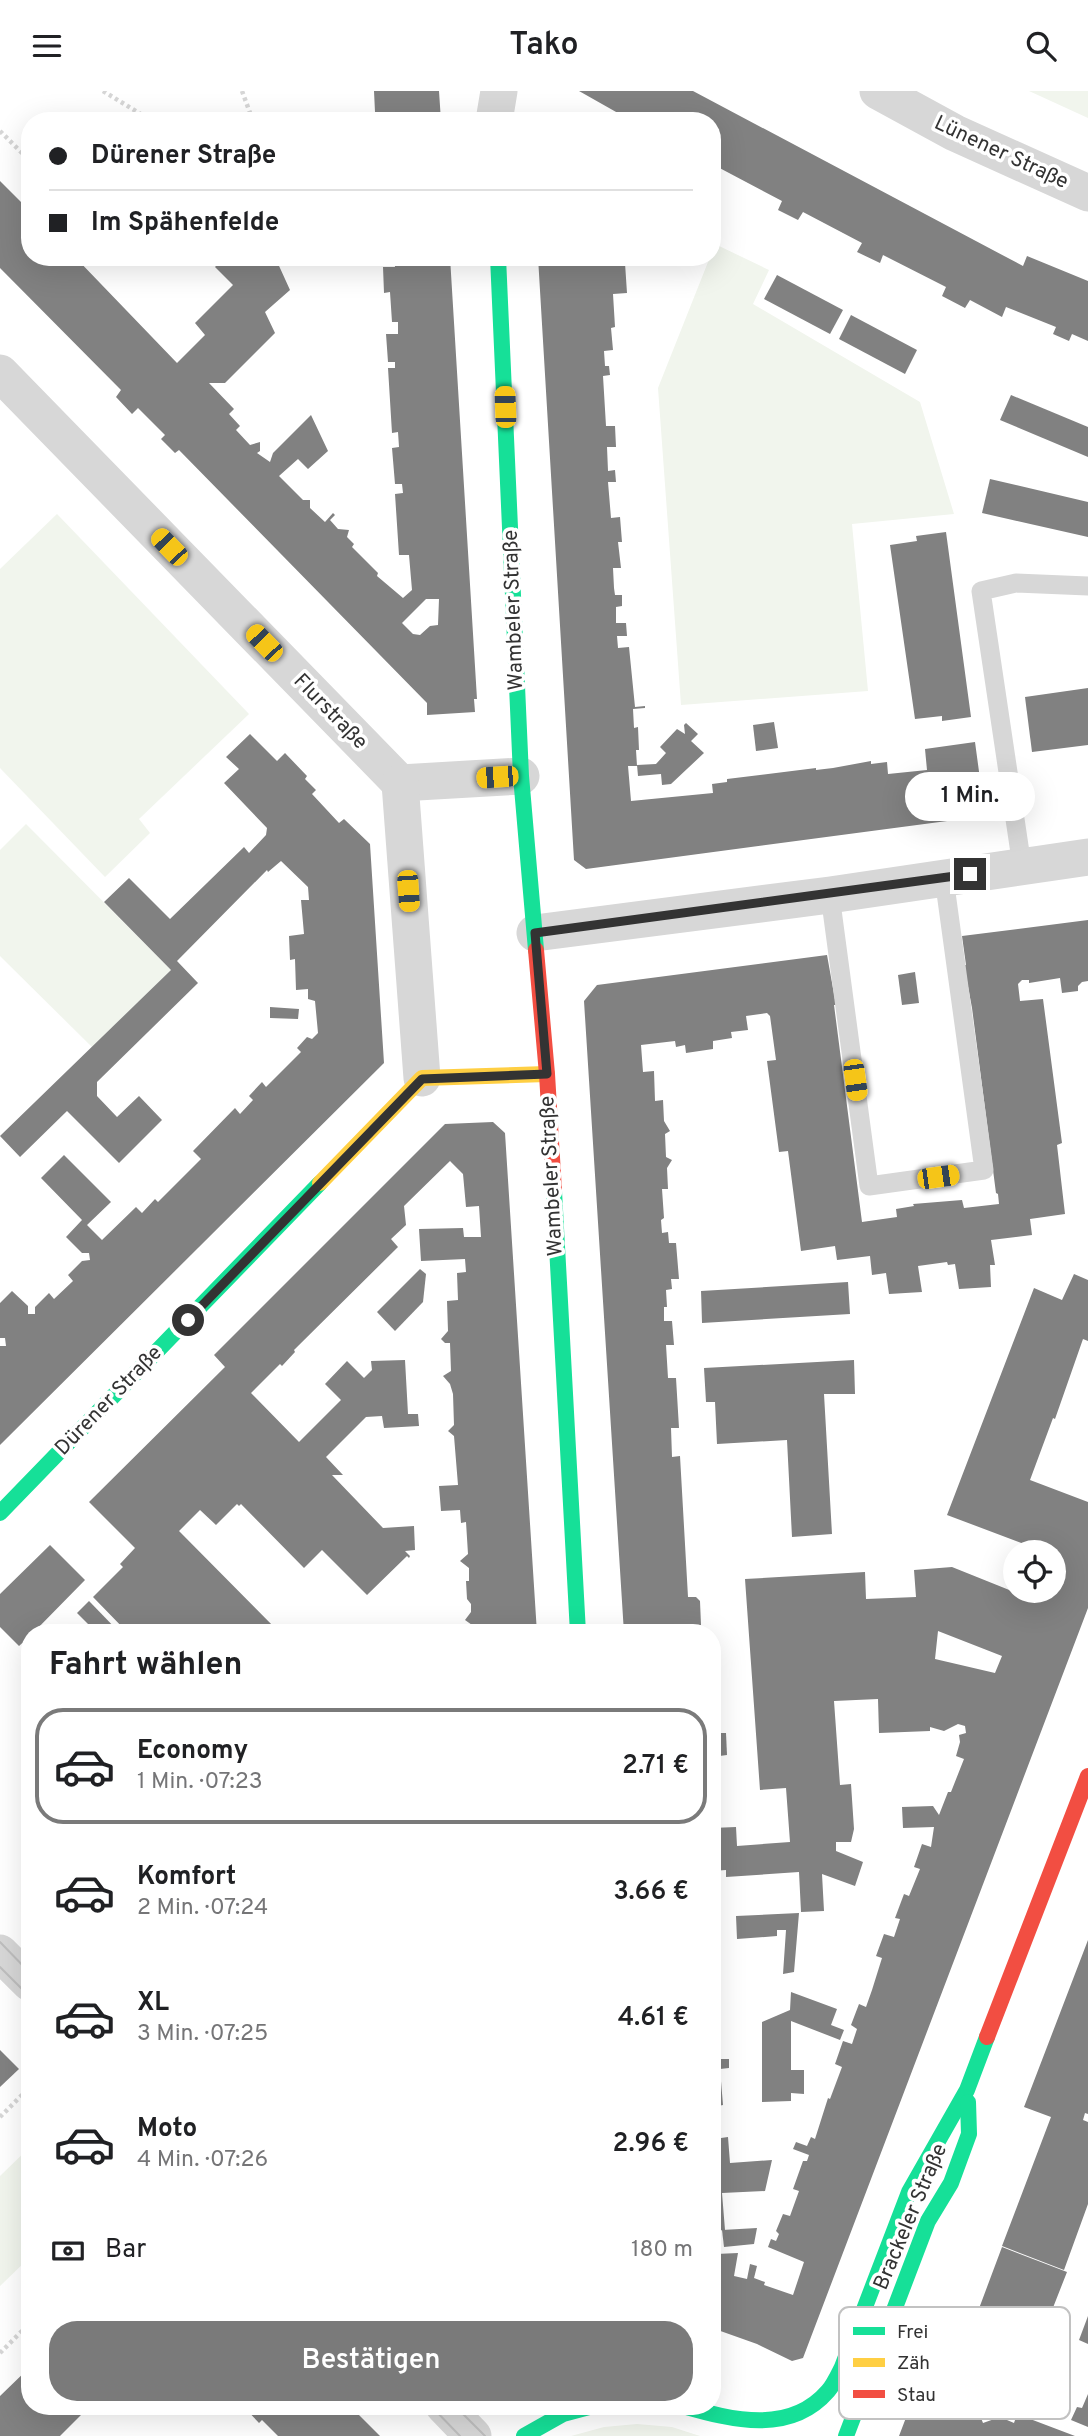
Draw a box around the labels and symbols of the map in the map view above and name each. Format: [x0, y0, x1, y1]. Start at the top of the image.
street label: Lünener Straße [930, 110, 1072, 196]
car [494, 386, 517, 428]
car [147, 525, 192, 569]
street label: Wambeler Straße [498, 529, 530, 691]
car [242, 621, 287, 665]
street label: Flurstraße [287, 668, 373, 756]
car [476, 765, 519, 789]
callout: 1 Min. [905, 773, 1035, 821]
route end [954, 858, 986, 890]
car [397, 869, 420, 913]
car [842, 1058, 869, 1102]
street label: Wambeler Straße [534, 1095, 570, 1257]
car [916, 1164, 961, 1190]
route start [172, 1304, 204, 1336]
street label: Dürener Straße [50, 1340, 168, 1462]
street label: Brackeler Straße [868, 2140, 954, 2294]
legend [839, 2307, 1070, 2419]
text: Frei [897, 2321, 928, 2345]
text: Zäh [897, 2352, 930, 2376]
text: Stau [897, 2384, 936, 2408]

